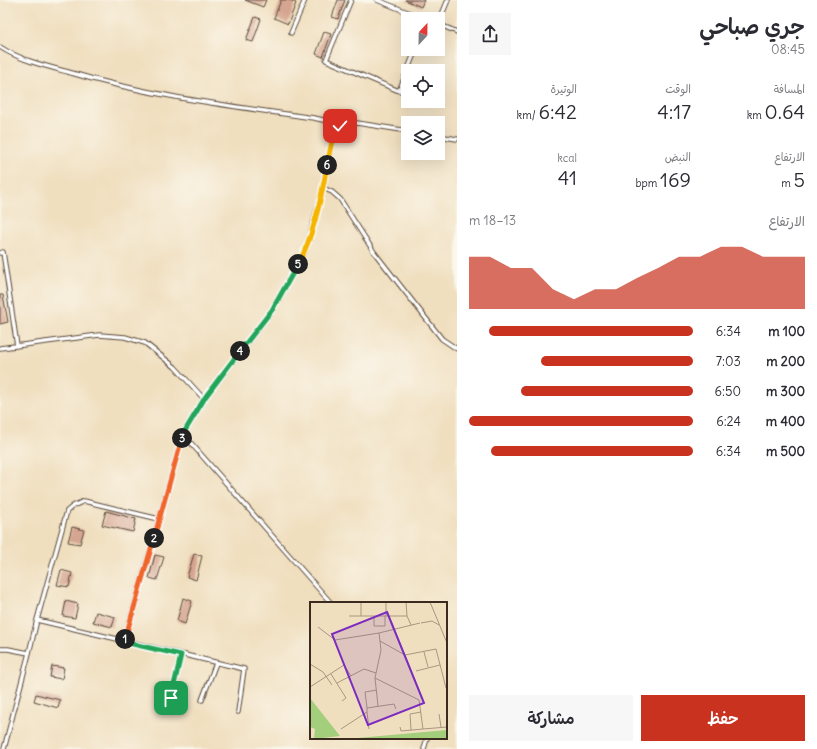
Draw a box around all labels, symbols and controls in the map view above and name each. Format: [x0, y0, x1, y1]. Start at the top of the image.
north arrow [401, 12, 445, 56]
map controls [401, 12, 445, 160]
text: جري صباحي [699, 12, 805, 40]
button: share [469, 13, 511, 55]
text: 08:45 [771, 41, 805, 58]
button: locate [401, 64, 445, 108]
text: الوتيرة [550, 82, 577, 96]
text: الوقت [665, 82, 691, 96]
text: المسافة [774, 82, 805, 96]
text: 6:42 [538, 99, 577, 124]
text: 4:17 [657, 99, 691, 124]
text: 0.64 [765, 99, 805, 124]
text: /km [517, 108, 538, 122]
text: km [747, 108, 765, 122]
pin [323, 109, 357, 143]
icon: check [329, 115, 351, 137]
button: layers [401, 116, 445, 160]
text: النبض [665, 150, 691, 164]
text: الارتفاع [774, 150, 805, 164]
text: kcal [557, 151, 577, 165]
pin: 6 [317, 155, 337, 175]
text: 6 [324, 158, 330, 172]
text: 41 [558, 165, 577, 190]
text: 169 [660, 167, 691, 192]
text: 5 [794, 167, 805, 192]
text: bpm [635, 176, 660, 190]
text: m [781, 176, 794, 190]
text: 13–18 m [469, 212, 516, 229]
text: الارتفاع [769, 213, 805, 230]
pin: 5 [288, 254, 308, 274]
text: 5 [295, 257, 301, 271]
text: 6:34 [716, 323, 741, 340]
text: 100 m [768, 323, 805, 340]
pin: 4 [230, 341, 250, 361]
text: 4 [237, 344, 243, 358]
text: 7:03 [716, 353, 741, 370]
text: 200 m [766, 353, 805, 370]
text: 6:50 [715, 383, 741, 400]
text: 300 m [766, 383, 805, 400]
text: 6:24 [716, 413, 741, 430]
text: 400 m [766, 413, 805, 430]
pin: 3 [172, 428, 192, 448]
text: 3 [179, 431, 185, 445]
text: 6:34 [716, 443, 741, 460]
text: 500 m [766, 443, 805, 460]
pin: 2 [144, 528, 164, 548]
text: 2 [151, 531, 157, 545]
inset map [310, 602, 447, 739]
pin: 1 [115, 629, 135, 649]
text: 1 [123, 632, 127, 646]
pin [154, 681, 188, 715]
icon: arrive [160, 687, 182, 709]
button: مشاركة [469, 695, 633, 741]
button: حفظ [641, 695, 805, 741]

